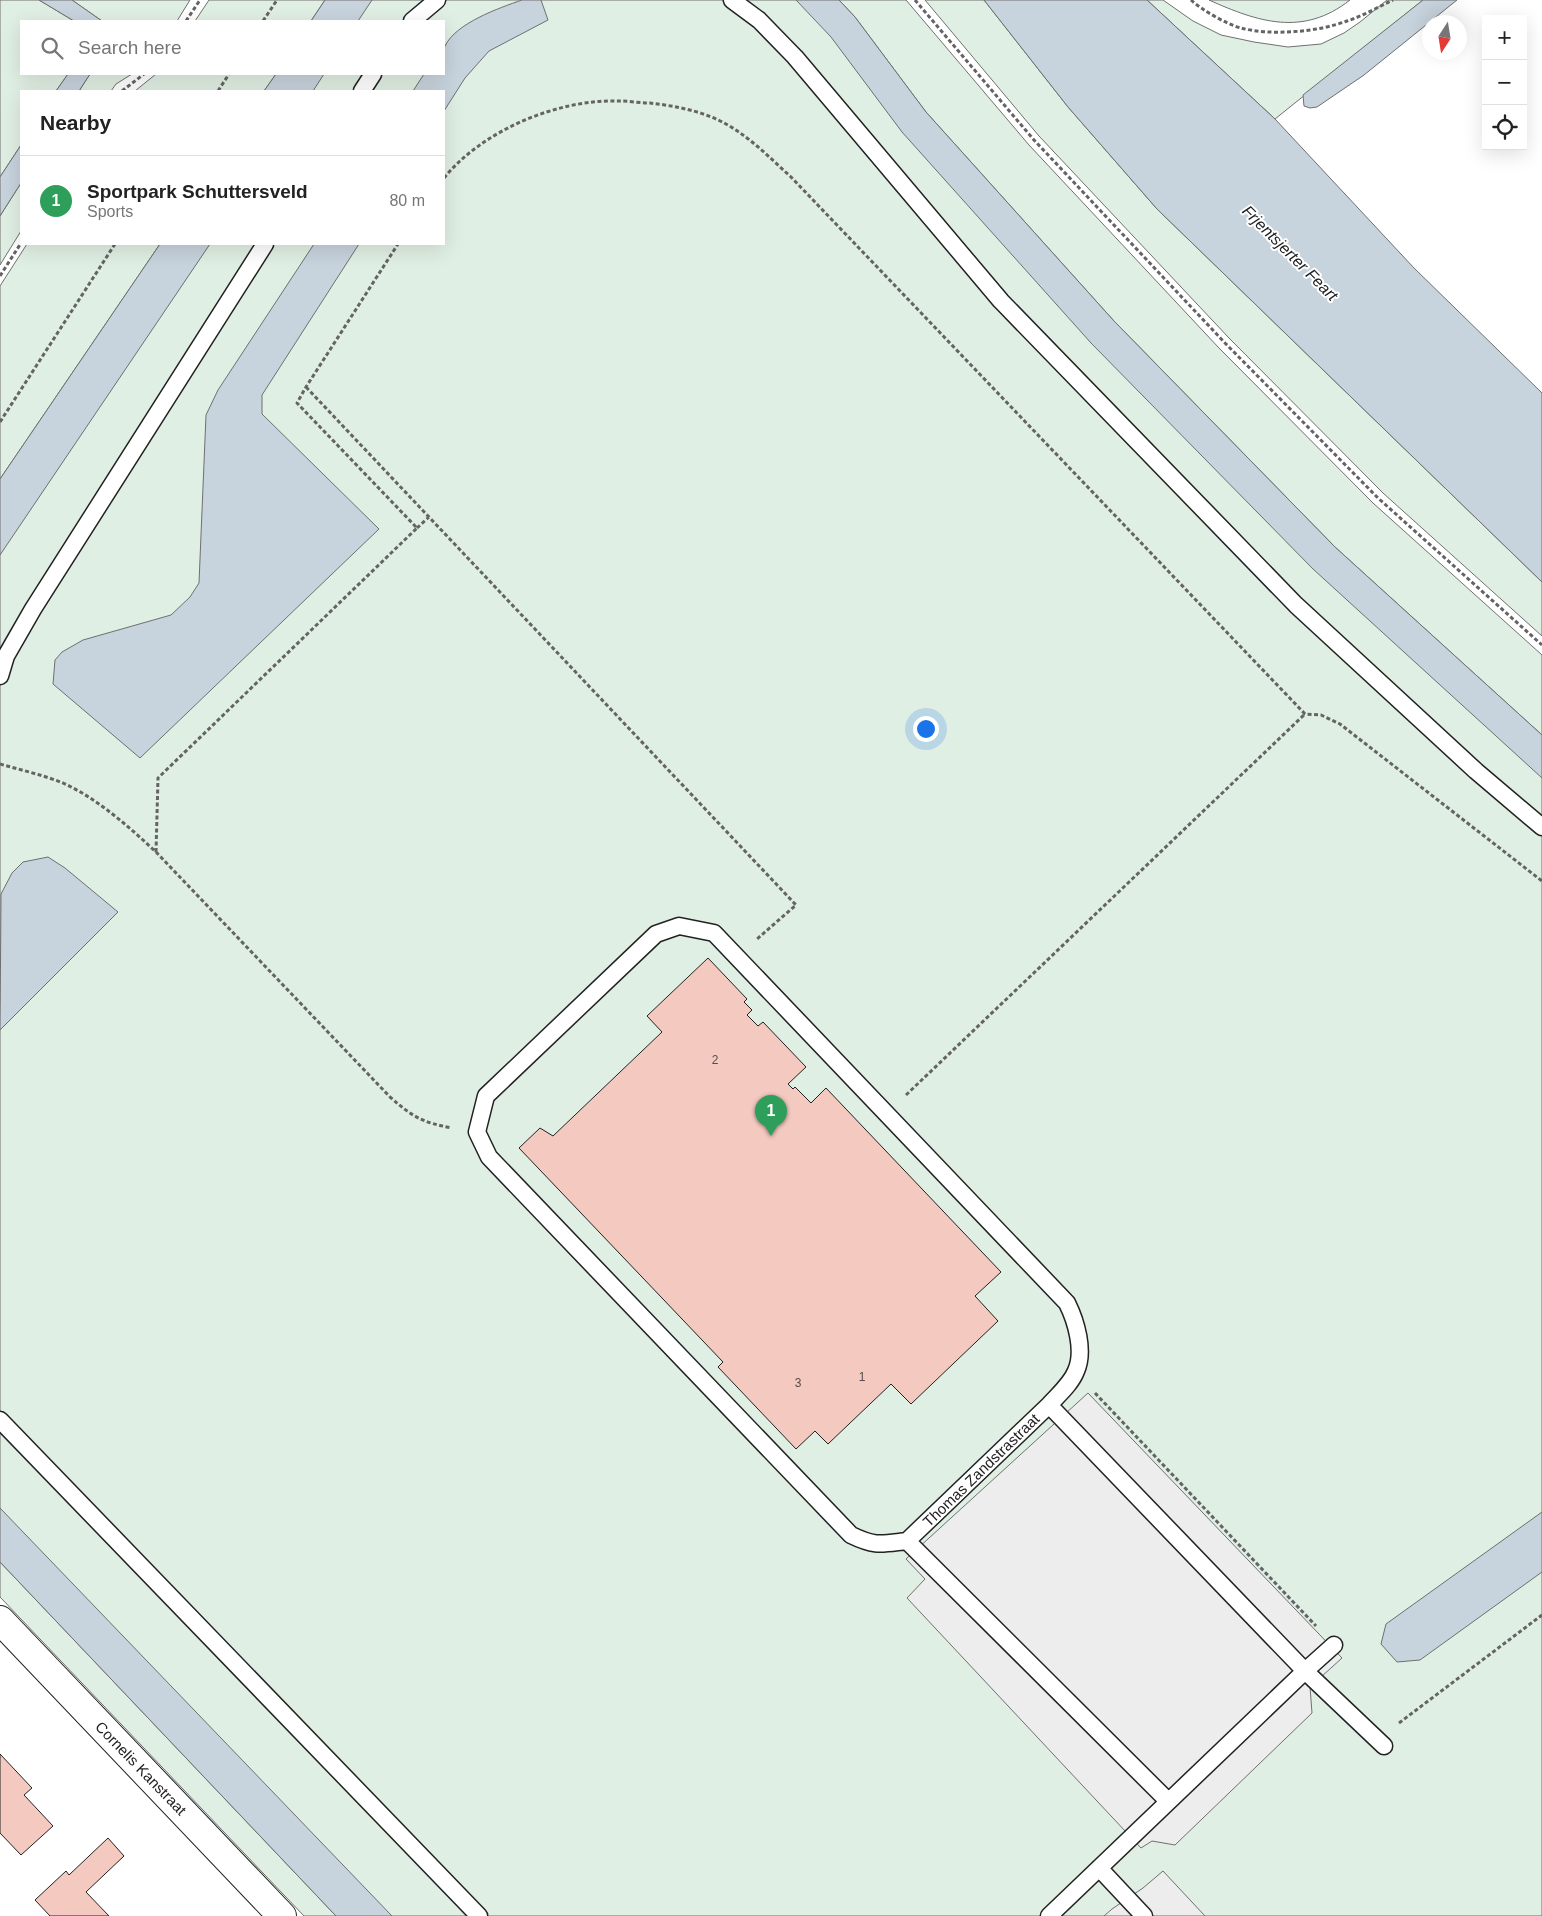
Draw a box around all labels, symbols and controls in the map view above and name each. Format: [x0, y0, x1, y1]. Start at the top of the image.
north arrow [1422, 15, 1467, 60]
map controls [1482, 15, 1527, 150]
button: + [1482, 15, 1527, 60]
search box [20, 20, 445, 75]
icon: search [38, 34, 66, 62]
text: Search here [78, 37, 182, 58]
button: − [1482, 60, 1527, 105]
button: locate [1482, 105, 1527, 150]
text: Nearby [40, 111, 111, 134]
text: Sportpark Schuttersveld [87, 181, 308, 202]
text: 1 [52, 192, 60, 209]
text: 80 m [389, 192, 425, 209]
water label: Frjentsjerter Feart [1239, 202, 1341, 304]
text: Sports [87, 203, 133, 220]
your location [913, 716, 939, 742]
house number: 2 [712, 1053, 719, 1067]
pin: 1 [755, 1095, 787, 1136]
house number: 1 [859, 1370, 866, 1384]
house number: 3 [795, 1376, 802, 1390]
street label: Thomas Zandstrastraat [919, 1409, 1043, 1530]
street label: Cornelis Kanstraat [92, 1718, 191, 1819]

